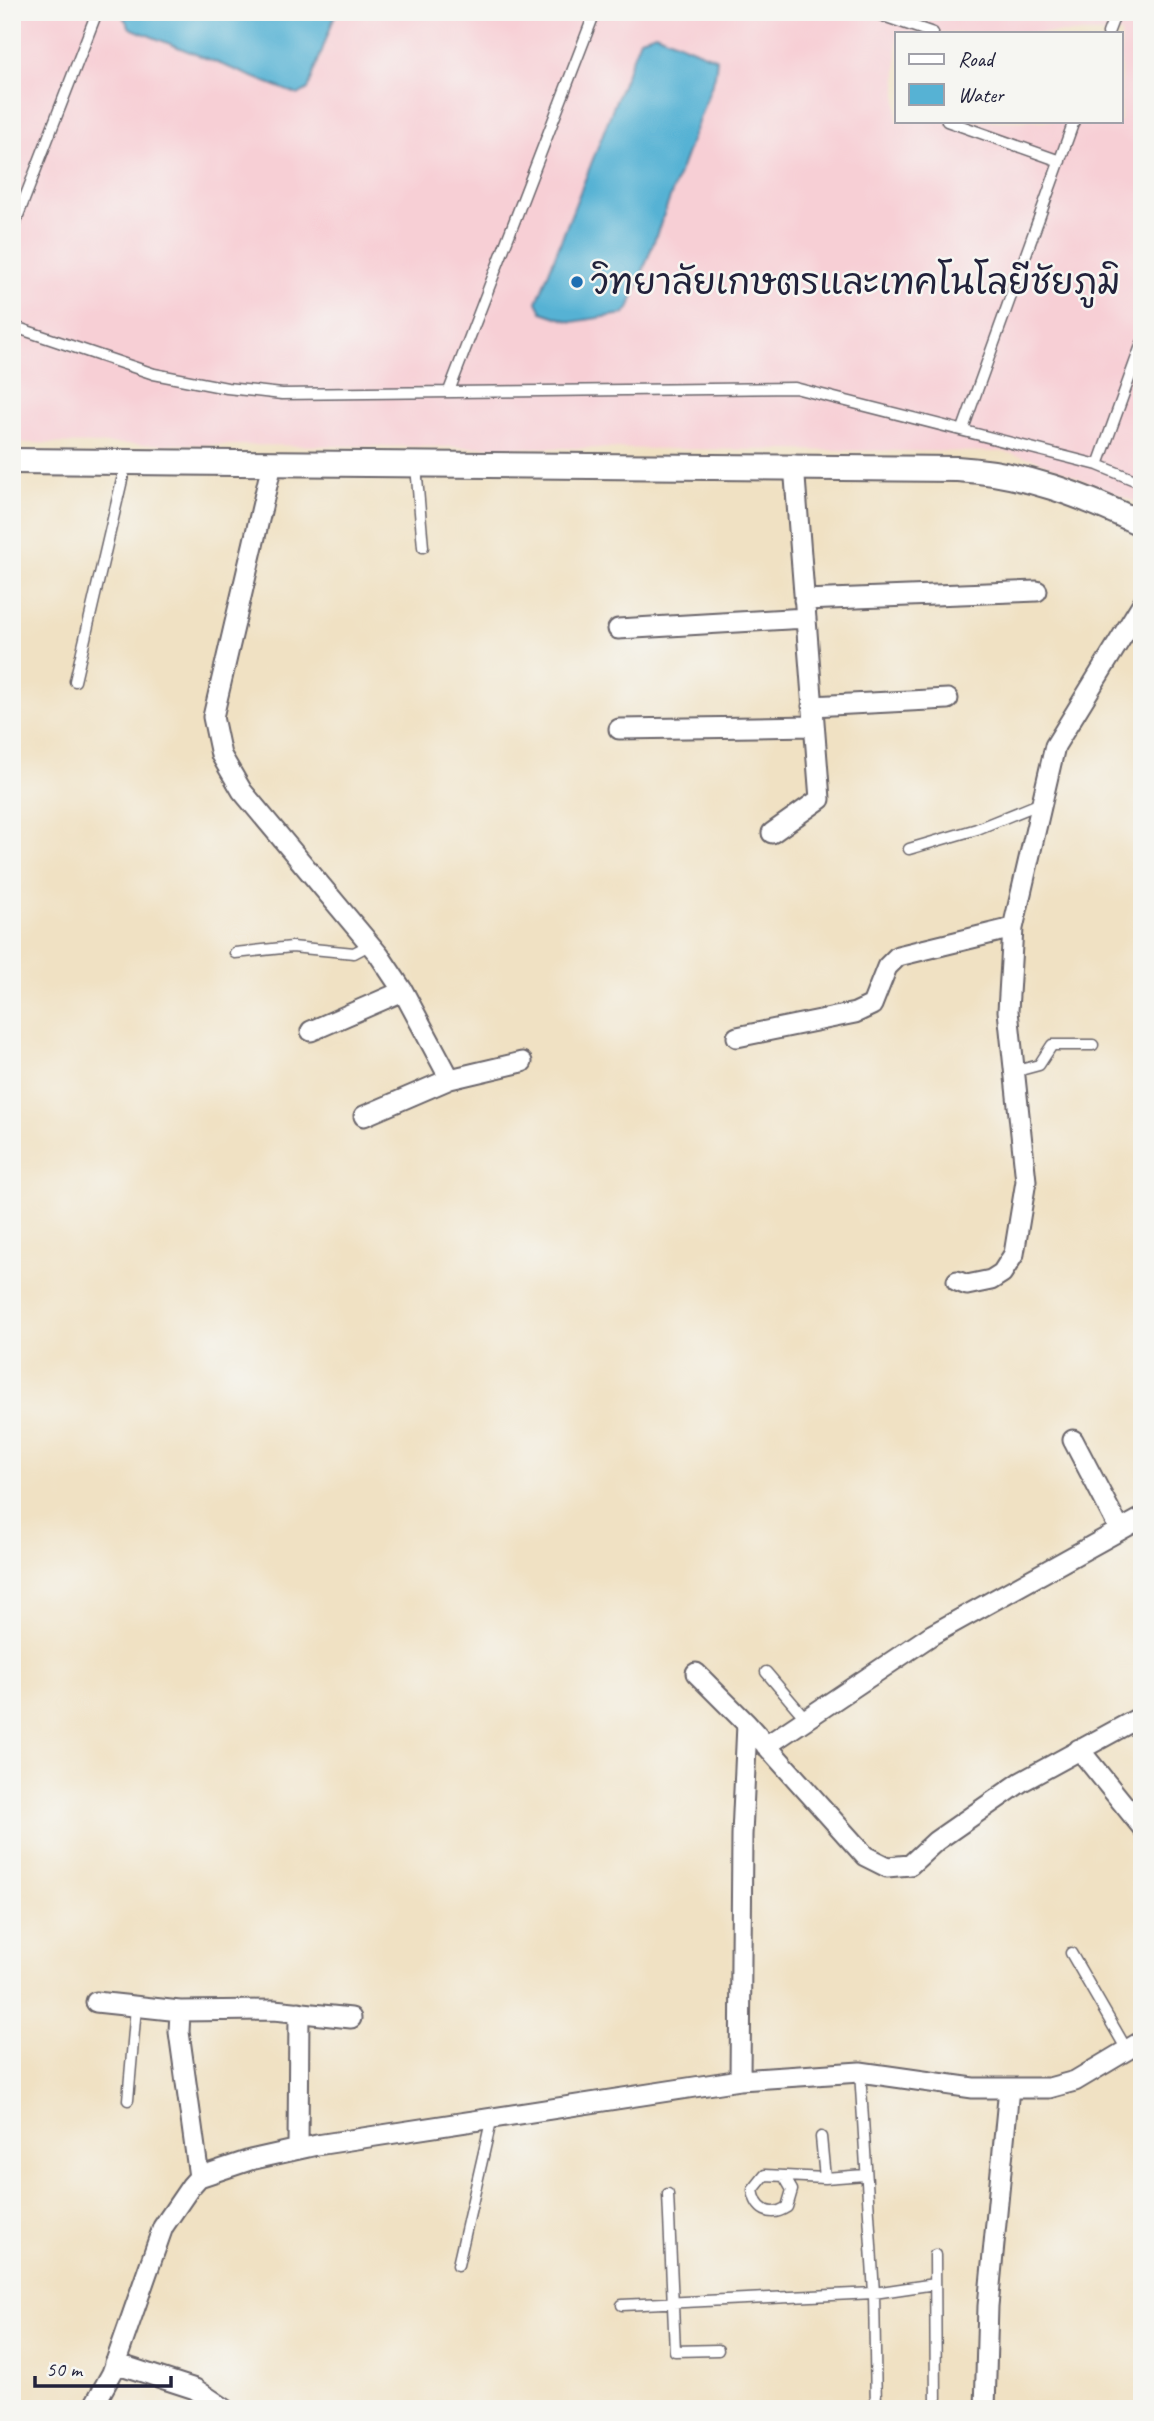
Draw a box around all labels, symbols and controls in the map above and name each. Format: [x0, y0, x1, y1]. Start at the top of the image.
legend [895, 32, 1122, 122]
text: Road [958, 46, 997, 72]
text: Water [958, 82, 1005, 108]
place label: วิทยาลัยเกษตรและเทคโนโลยีชัยภูมิ [591, 258, 1120, 308]
marker: วิทยาลัยเกษตรและเทคโนโลยีชัยภูมิ [569, 274, 585, 290]
scale bar [35, 2344, 172, 2388]
text: 50 m [46, 2356, 84, 2382]

